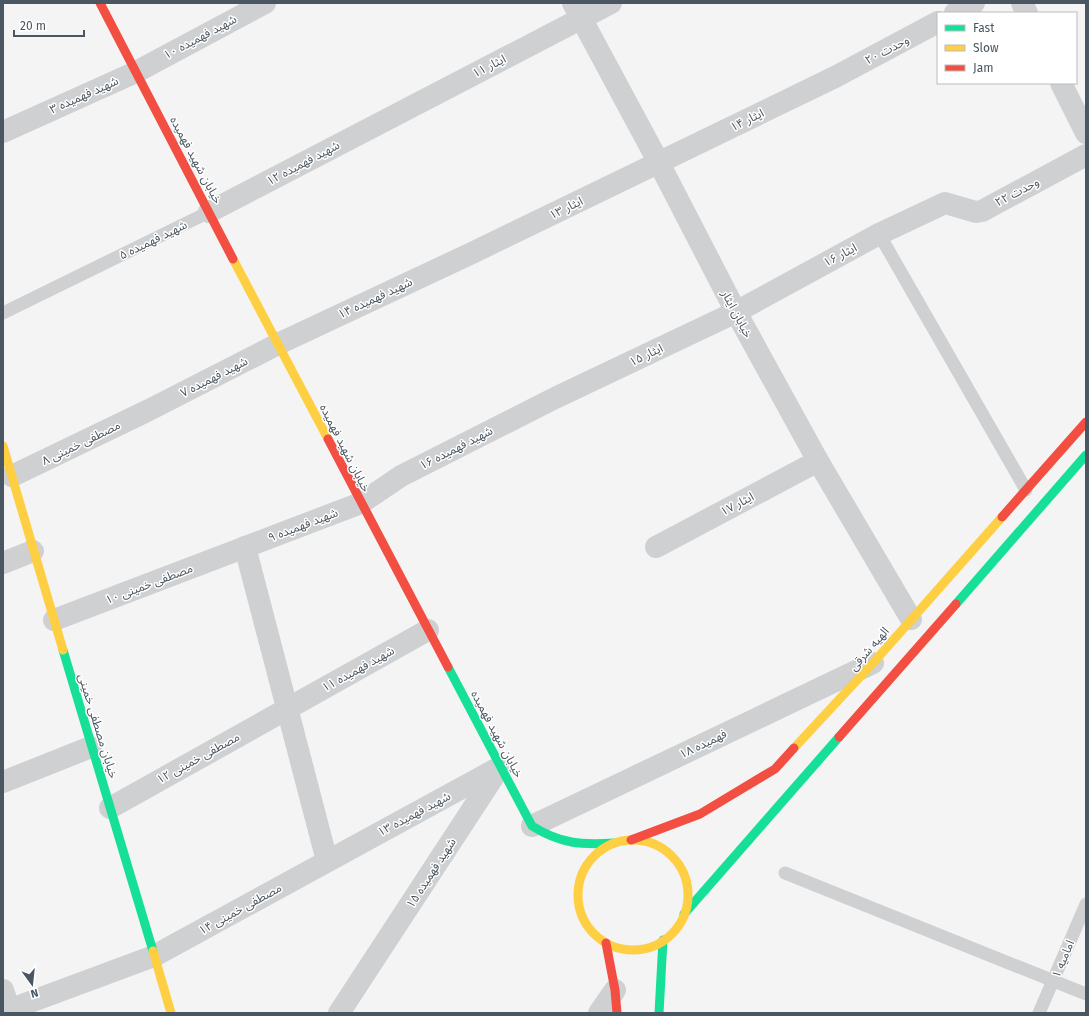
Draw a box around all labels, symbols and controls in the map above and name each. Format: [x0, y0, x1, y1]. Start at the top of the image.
scale bar [14, 12, 84, 38]
street label: شهید فهمیده ۱۰ [161, 12, 239, 62]
legend [937, 12, 1077, 84]
text: 20 m [20, 19, 46, 33]
text: Fast [973, 21, 995, 35]
street label: وحدت ۲۰ [863, 33, 911, 67]
text: Slow [973, 41, 999, 55]
street label: ایثار ۱۱ [470, 52, 508, 80]
text: Jam [973, 61, 993, 75]
street label: شهید فهمیده ۳ [47, 74, 121, 116]
street label: ایثار ۱۴ [728, 106, 766, 134]
street label: خیابان شهید فهمیده [167, 114, 225, 206]
street label: شهید فهمیده ۱۲ [264, 138, 342, 188]
street label: وحدت ۲۲ [993, 175, 1041, 209]
street label: ایثار ۱۳ [547, 194, 585, 222]
street label: شهید فهمیده ۵ [117, 218, 189, 263]
street label: ایثار ۱۶ [821, 240, 859, 270]
street label: شهید فهمیده ۱۴ [336, 275, 414, 321]
street label: خیابان ایثار [718, 287, 755, 340]
street label: ایثار ۱۵ [627, 341, 665, 369]
street label: شهید فهمیده ۷ [178, 354, 250, 400]
street label: خیابان شهید فهمیده [317, 402, 373, 494]
street label: مصطفی خمینی ۸ [39, 418, 123, 468]
street label: شهید فهمیده ۱۶ [417, 423, 495, 473]
street label: ایثار ۱۷ [718, 489, 756, 519]
street label: شهید فهمیده ۹ [266, 505, 340, 545]
street label: مصطفی خمینی ۱۰ [103, 561, 195, 607]
street label: الهیه شرقی [846, 624, 892, 674]
street label: شهید فهمیده ۱۱ [319, 643, 397, 695]
street label: خیابان مصطفی خمینی [75, 672, 121, 780]
street label: خیابان شهید فهمیده [468, 688, 526, 780]
street label: فهمیده ۱۸ [677, 727, 729, 762]
street label: مصطفی خمینی ۱۲ [154, 729, 242, 787]
street label: شهید فهمیده ۱۳ [375, 789, 453, 839]
street label: شهید فهمیده ۱۵ [403, 835, 459, 911]
street label: مصطفی خمینی ۱۴ [196, 880, 284, 938]
street label: امامیه ۱ [1049, 938, 1077, 980]
north arrow [12, 964, 52, 1004]
text: N [29, 986, 40, 1000]

